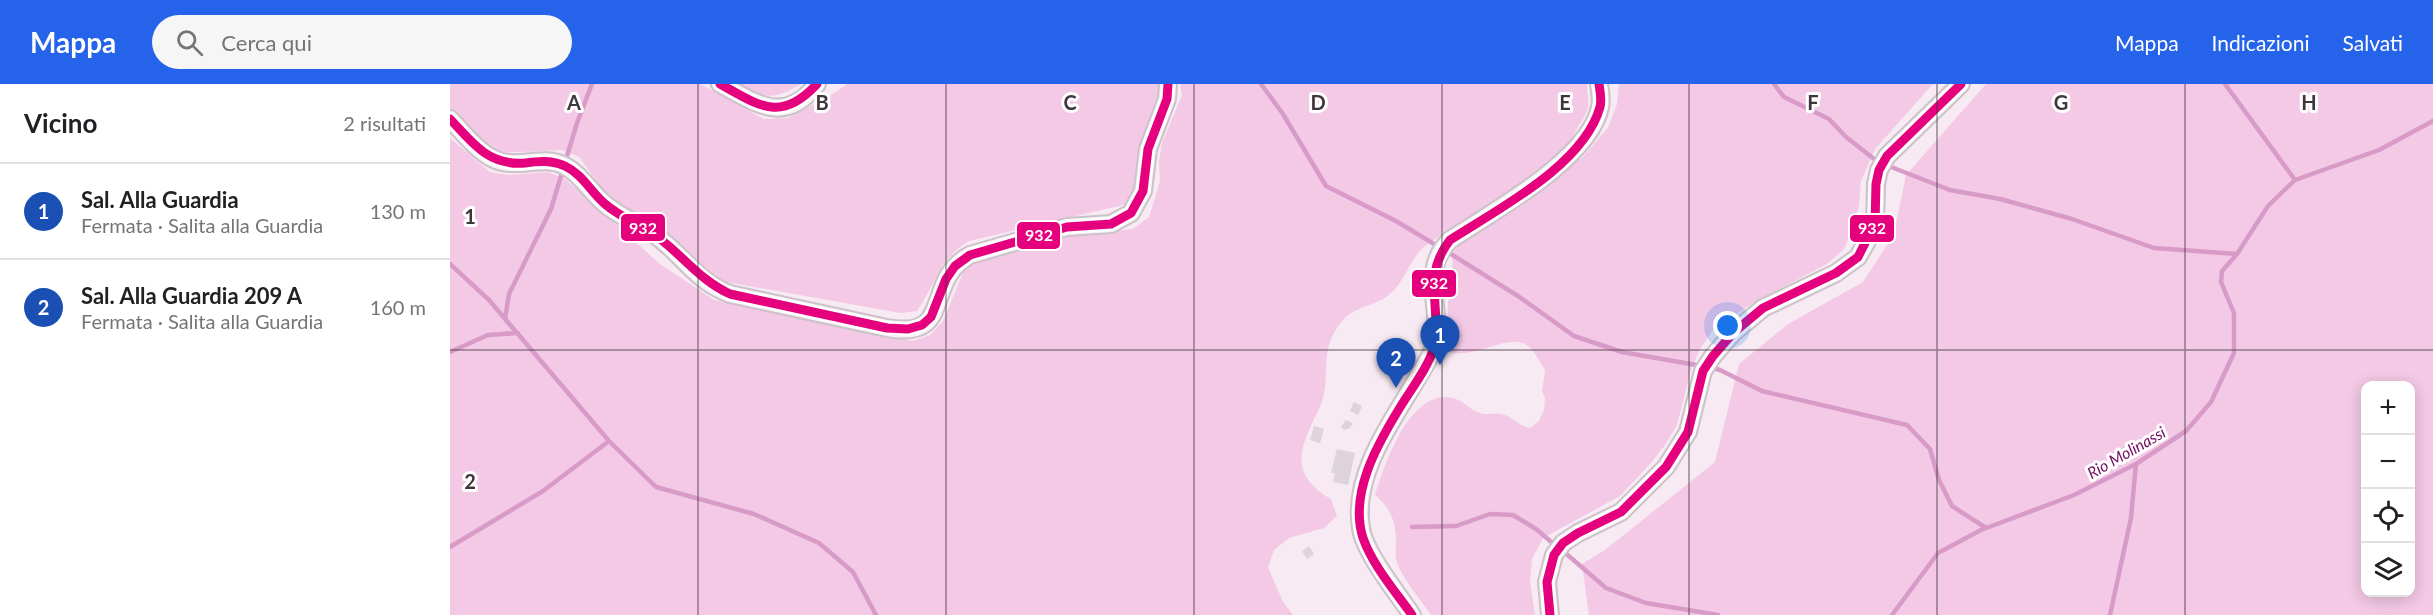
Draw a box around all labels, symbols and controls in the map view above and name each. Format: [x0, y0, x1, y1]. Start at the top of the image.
search box [152, 15, 572, 69]
text: Mappa [30, 25, 116, 59]
icon: search [173, 26, 206, 59]
text: Cerca qui [221, 29, 312, 56]
text: Mappa [2115, 30, 2179, 55]
text: Indicazioni [2212, 30, 2310, 55]
text: Salvati [2343, 30, 2403, 55]
text: A [566, 90, 581, 114]
text: B [815, 90, 829, 114]
text: C [1063, 90, 1077, 114]
text: D [1310, 90, 1326, 114]
text: E [1559, 90, 1571, 114]
text: F [1807, 90, 1819, 114]
text: G [2054, 90, 2068, 114]
text: H [2301, 90, 2317, 114]
text: Vicino [24, 107, 97, 139]
text: 2 risultati [343, 111, 426, 135]
text: Sal. Alla Guardia [81, 186, 239, 213]
text: 1 [38, 199, 49, 223]
text: 130 m [370, 199, 426, 223]
text: 1 [464, 204, 476, 228]
text: Fermata · Salita alla Guardia [81, 213, 323, 237]
line badge: 932 [620, 213, 666, 242]
line badge: 932 [1849, 214, 1895, 243]
text: 932 [629, 218, 657, 237]
text: 932 [1858, 218, 1886, 237]
line badge: 932 [1016, 221, 1061, 250]
text: 932 [1025, 225, 1053, 244]
line badge: 932 [1411, 269, 1457, 298]
text: 932 [1420, 273, 1448, 292]
text: Sal. Alla Guardia 209 A [81, 282, 302, 309]
text: 2 [38, 295, 49, 319]
text: 160 m [370, 295, 426, 319]
text: Fermata · Salita alla Guardia [81, 309, 323, 333]
your location [1713, 311, 1742, 340]
pin: 1 [1420, 316, 1460, 365]
pin: 2 [1376, 338, 1416, 388]
map controls [2361, 381, 2415, 597]
button: + [2361, 381, 2415, 435]
water label: Rio Molinassi [2083, 422, 2169, 482]
button: − [2361, 435, 2415, 489]
text: 2 [464, 469, 476, 493]
button: locate [2361, 489, 2415, 543]
button: layers [2361, 543, 2415, 597]

